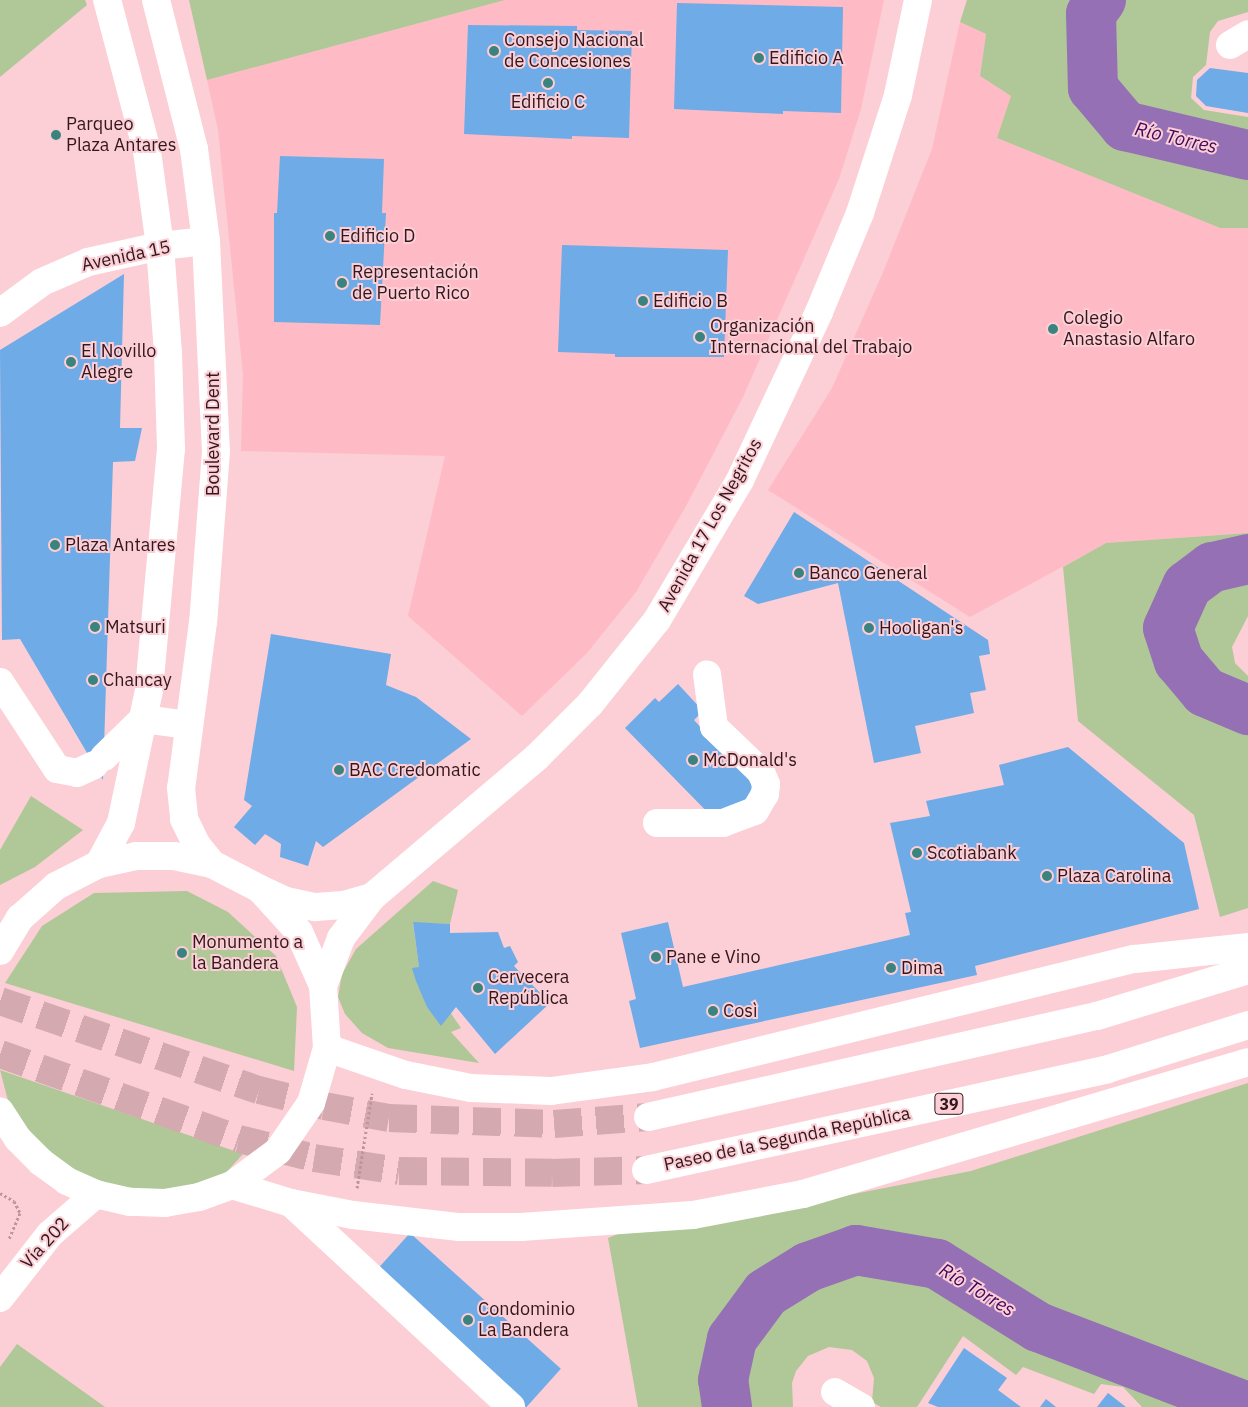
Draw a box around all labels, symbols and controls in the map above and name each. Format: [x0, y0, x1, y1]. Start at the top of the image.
place label: Consejo Nacional de Concesiones [504, 30, 644, 72]
marker: Consejo Nacional de Concesiones [488, 45, 500, 57]
place label: Edificio A [769, 47, 844, 69]
marker: Edificio A [753, 52, 765, 64]
marker: Edificio C [542, 77, 554, 89]
place label: Edificio C [511, 91, 585, 113]
place label: Parqueo Plaza Antares [66, 114, 176, 156]
water label: Río Torres [1133, 117, 1219, 159]
marker: Parqueo Plaza Antares [50, 129, 62, 141]
place label: Edificio D [340, 225, 415, 247]
marker: Edificio D [324, 230, 336, 242]
street label: Avenida 15 [80, 236, 172, 276]
place label: Representación de Puerto Rico [352, 262, 479, 304]
marker: Representación de Puerto Rico [336, 277, 348, 289]
place label: Edificio B [653, 290, 728, 312]
marker: Edificio B [637, 295, 649, 307]
place label: Colegio Anastasio Alfaro [1063, 308, 1195, 350]
place label: Organización Internacional del Trabajo [710, 316, 912, 358]
marker: Colegio Anastasio Alfaro [1047, 323, 1059, 335]
marker: Organización Internacional del Trabajo [694, 331, 706, 343]
place label: El Novillo Alegre [81, 341, 156, 384]
marker: El Novillo Alegre [65, 356, 77, 368]
street label: Boulevard Dent [202, 372, 224, 496]
street label: Avenida 17 Los Negritos [653, 435, 767, 615]
place label: Plaza Antares [65, 534, 175, 556]
marker: Plaza Antares [49, 539, 61, 551]
place label: Banco General [809, 562, 927, 584]
marker: Banco General [793, 567, 805, 579]
place label: Matsuri [105, 616, 166, 638]
place label: Hooligan's [879, 617, 963, 639]
marker: Matsuri [89, 621, 101, 633]
marker: Hooligan's [863, 622, 875, 634]
place label: Chancay [103, 669, 172, 691]
marker: Chancay [87, 674, 99, 686]
place label: McDonald's [703, 749, 797, 771]
marker: McDonald's [687, 754, 699, 766]
place label: BAC Credomatic [349, 759, 481, 781]
marker: BAC Credomatic [333, 764, 345, 776]
place label: Scotiabank [927, 842, 1017, 864]
marker: Scotiabank [911, 847, 923, 859]
place label: Plaza Carolina [1057, 865, 1171, 887]
marker: Plaza Carolina [1041, 870, 1053, 882]
place label: Monumento a la Bandera [192, 932, 303, 974]
place label: Pane e Vino [666, 946, 761, 968]
marker: Monumento a la Bandera [176, 947, 188, 959]
marker: Pane e Vino [650, 951, 662, 963]
place label: Dima [901, 957, 943, 979]
marker: Dima [885, 962, 897, 974]
place label: Cervecera República [488, 967, 569, 1010]
marker: Cervecera República [472, 982, 484, 994]
place label: Così [723, 1000, 758, 1022]
marker: Così [707, 1005, 719, 1017]
road number: 39 [934, 1090, 964, 1118]
street label: Paseo de la Segunda República [662, 1102, 912, 1176]
street label: Vía 202 [16, 1213, 74, 1273]
water label: Río Torres [935, 1259, 1019, 1321]
place label: Condominio La Bandera [478, 1299, 575, 1342]
marker: Condominio La Bandera [462, 1314, 474, 1326]

